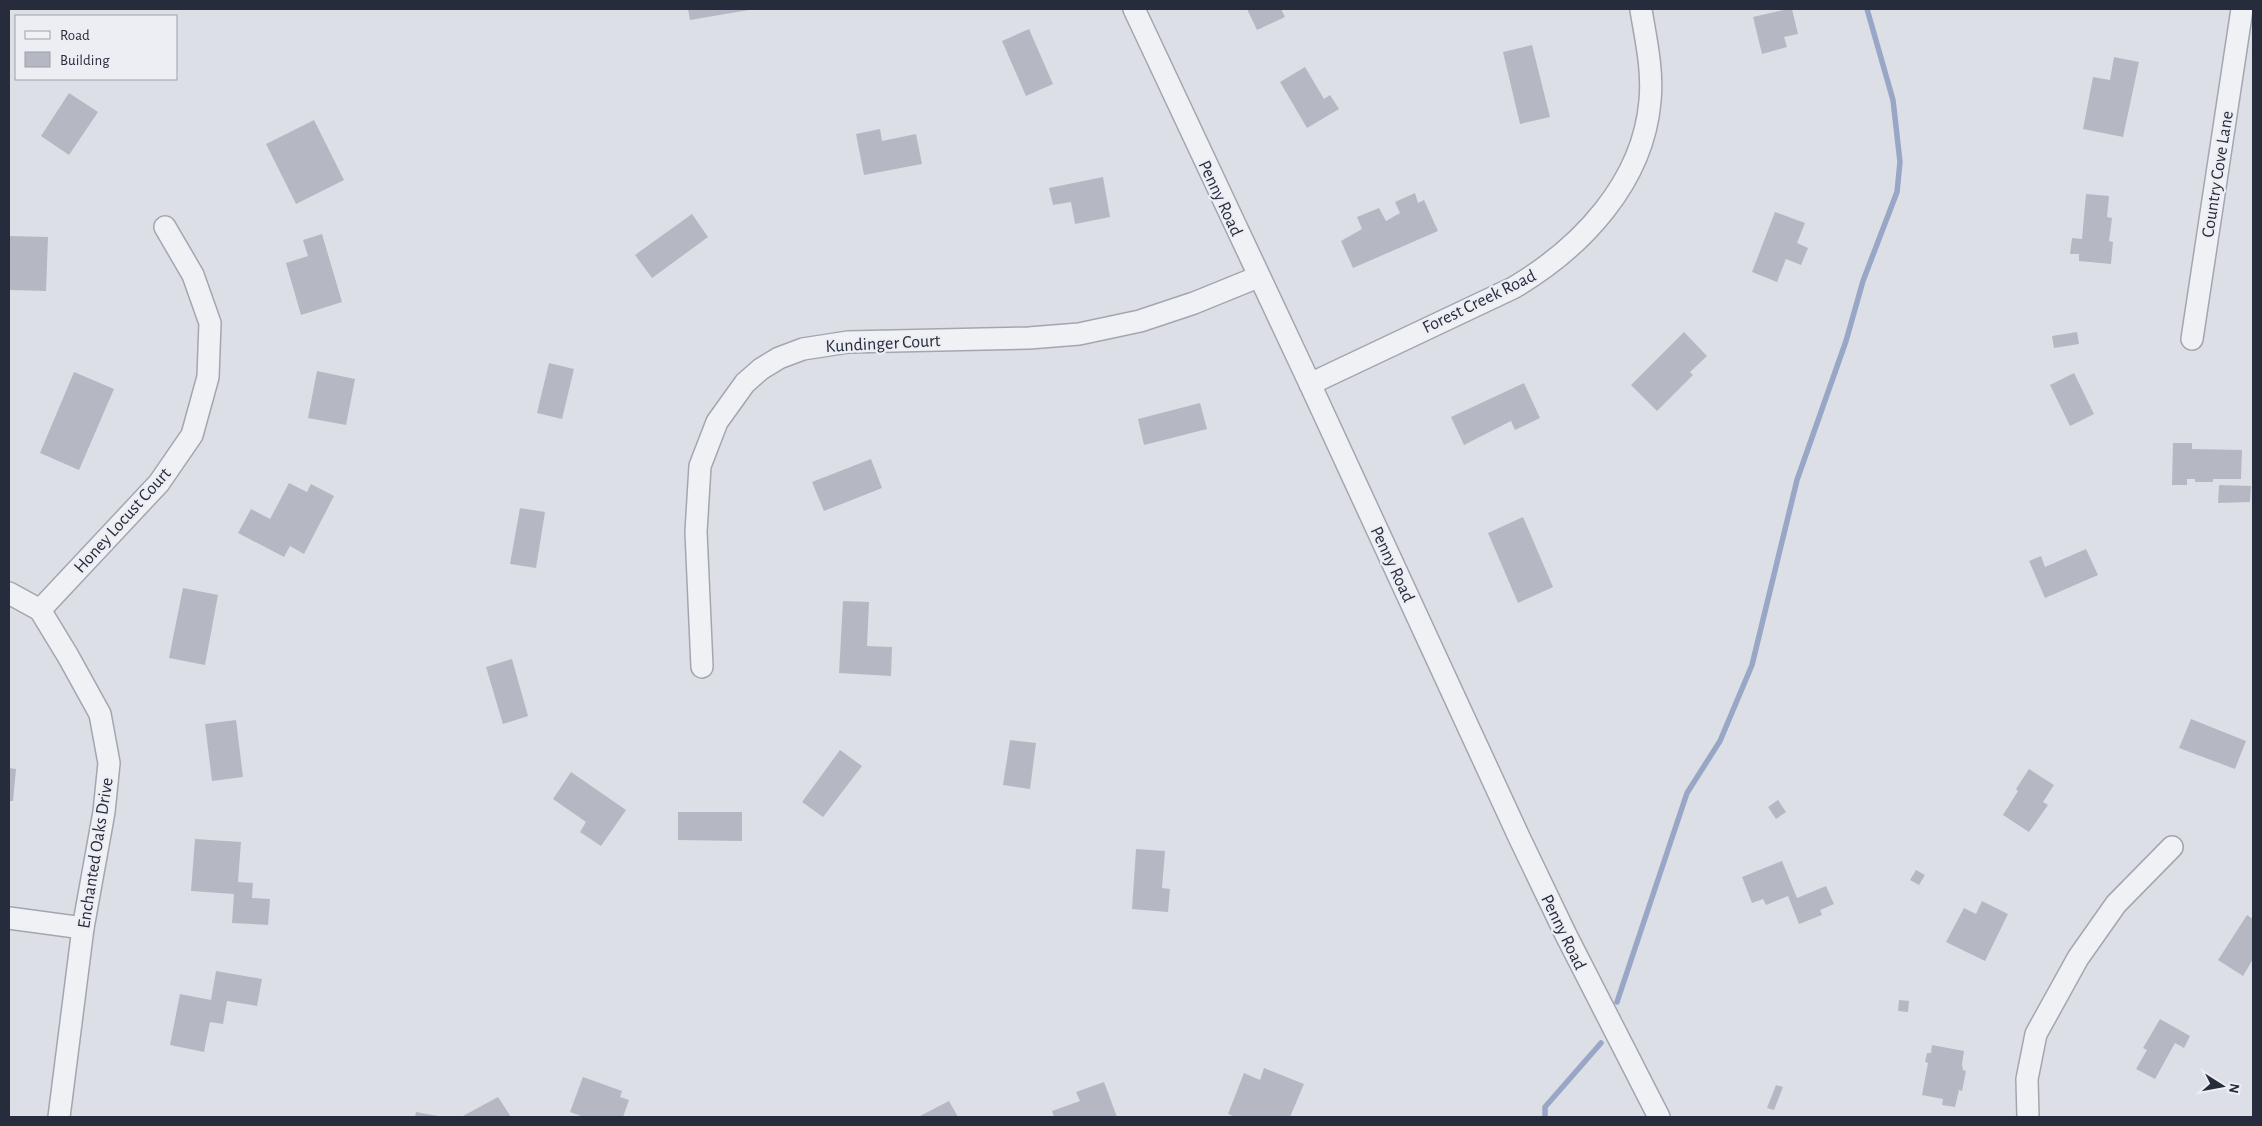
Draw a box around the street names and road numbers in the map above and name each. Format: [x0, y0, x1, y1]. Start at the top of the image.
street label: Country Cove Lane [2199, 110, 2237, 239]
street label: Penny Road [1195, 158, 1245, 239]
street label: Forest Creek Road [1420, 267, 1539, 337]
street label: Kundinger Court [825, 332, 941, 356]
street label: Honey Locust Court [71, 464, 175, 577]
street label: Penny Road [1367, 524, 1417, 605]
street label: Enchanted Oaks Drive [75, 776, 117, 930]
street label: Penny Road [1537, 892, 1589, 973]

